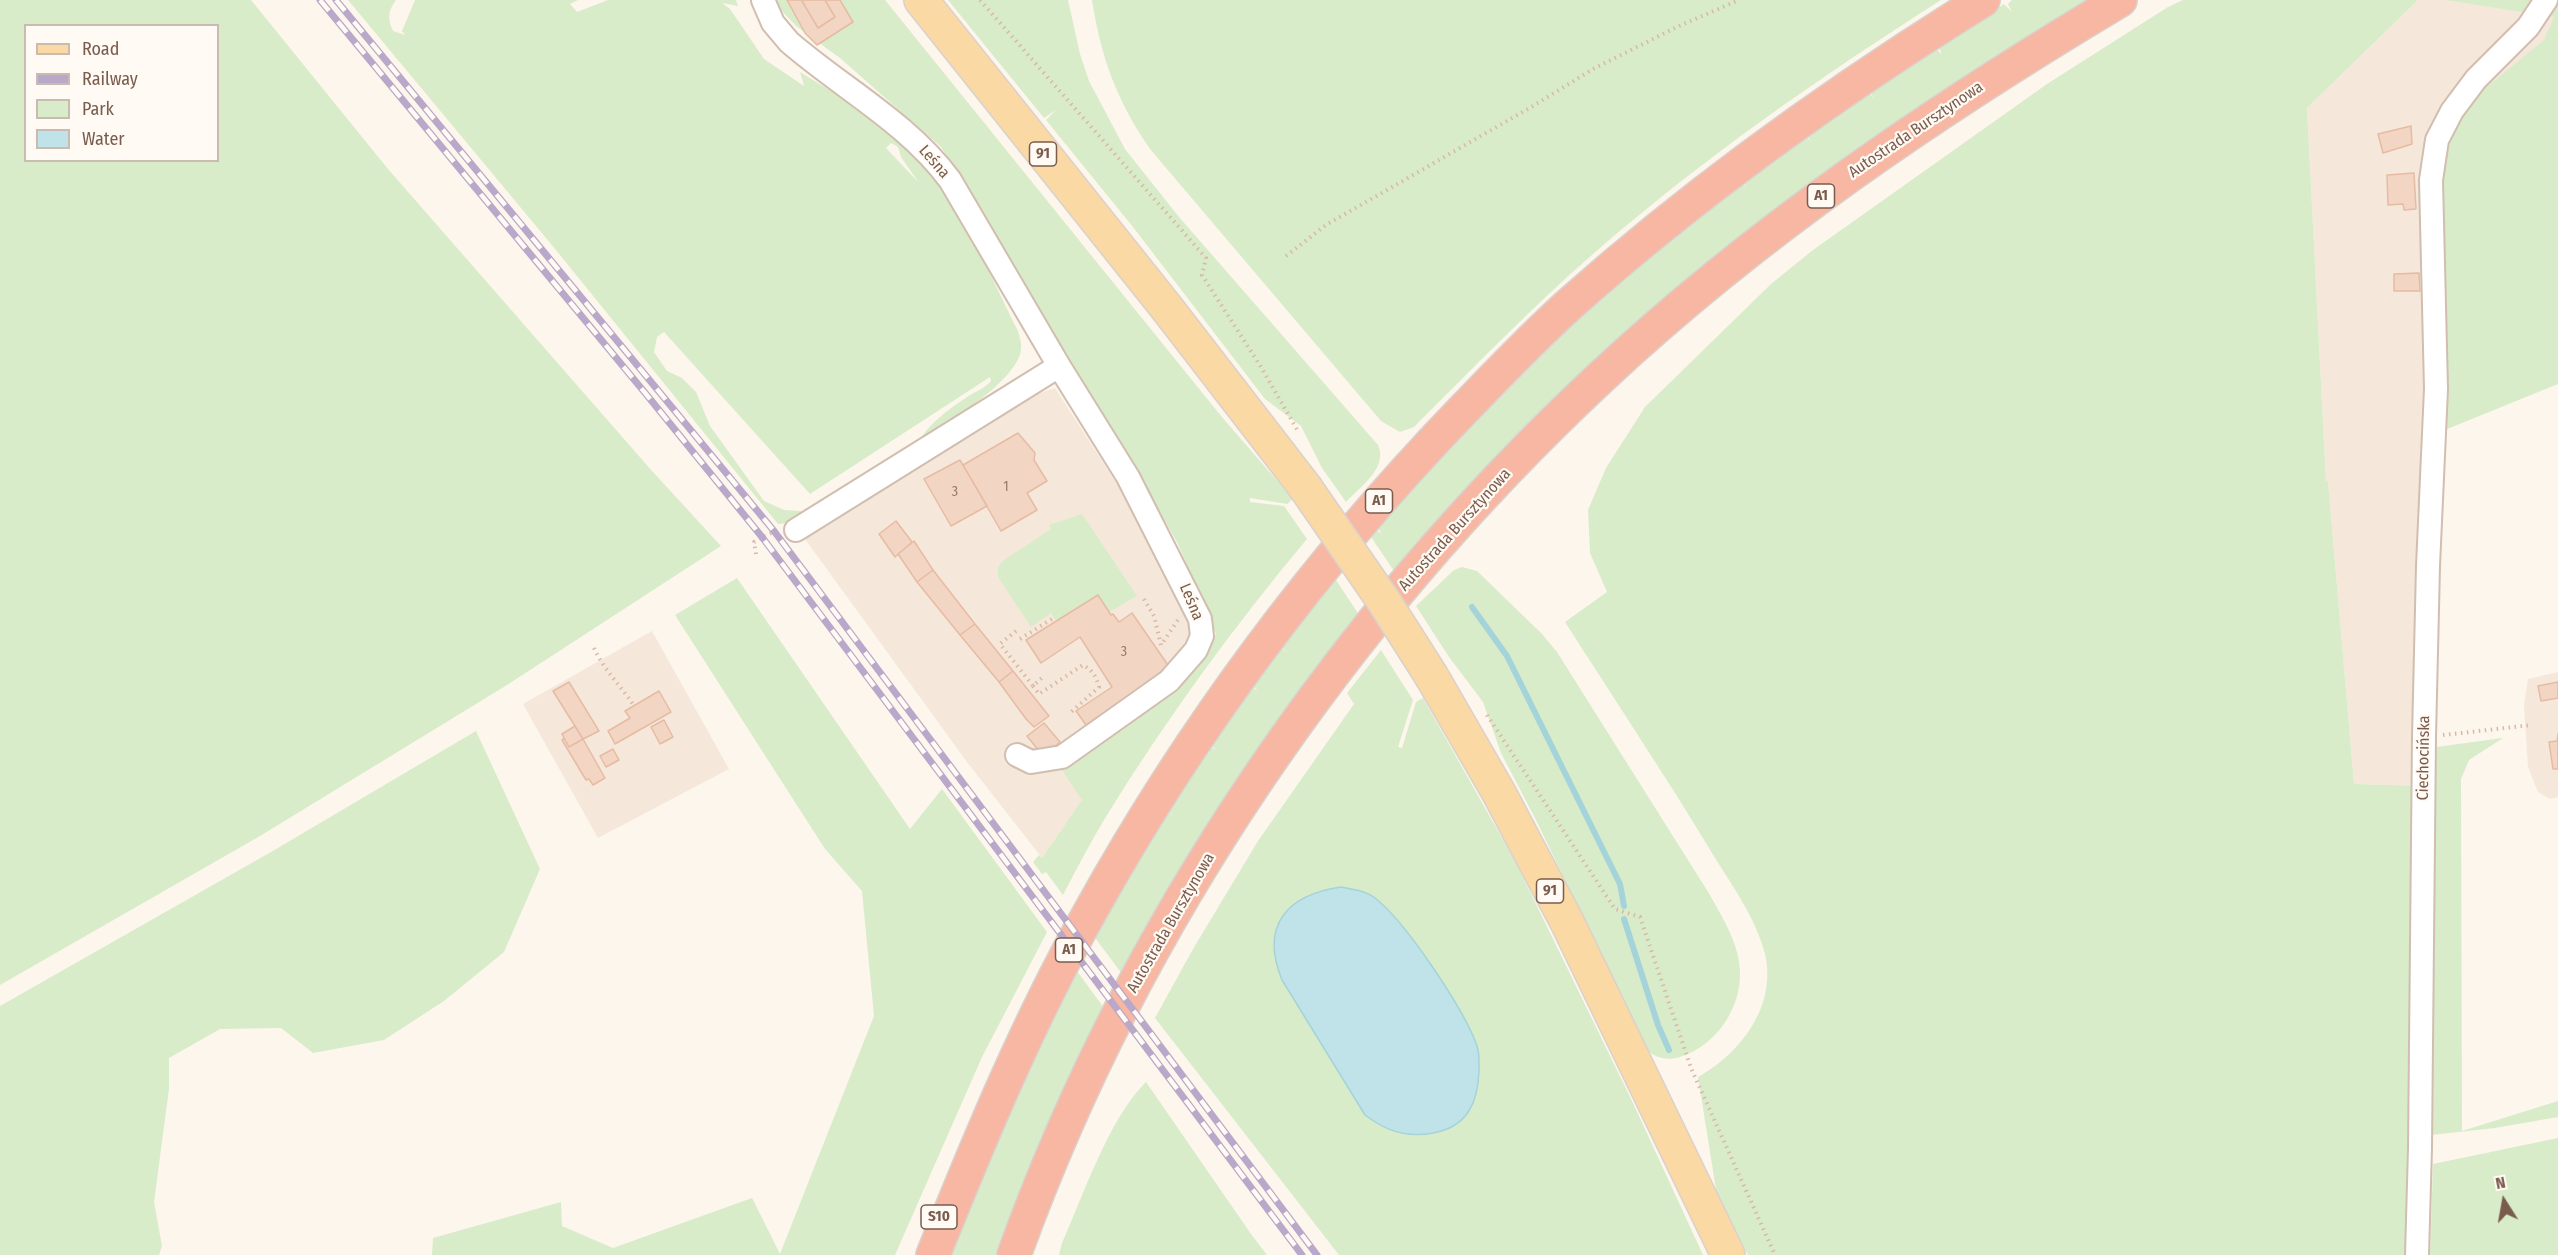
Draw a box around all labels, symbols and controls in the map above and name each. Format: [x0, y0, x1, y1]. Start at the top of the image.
legend [24, 24, 219, 162]
text: Road [82, 38, 119, 60]
text: Railway [82, 68, 138, 90]
street label: Autostrada Bursztynowa [1845, 78, 1987, 182]
text: Park [82, 98, 114, 120]
text: Water [82, 128, 125, 150]
street label: Leśna [914, 141, 954, 183]
road number: 91 [1030, 142, 1056, 166]
road number: A1 [1808, 184, 1834, 208]
street label: Autostrada Bursztynowa [1395, 465, 1515, 595]
house number: 1 [1003, 479, 1009, 495]
house number: 3 [952, 484, 958, 500]
road number: A1 [1366, 489, 1392, 513]
street label: Leśna [1175, 581, 1207, 623]
house number: 3 [1121, 644, 1127, 660]
street label: Ciechocińska [2414, 715, 2434, 801]
street label: Autostrada Bursztynowa [1123, 850, 1219, 996]
road number: 91 [1536, 879, 1564, 903]
road number: A1 [1056, 938, 1082, 962]
north arrow [2474, 1171, 2534, 1231]
text: N [2494, 1173, 2507, 1193]
road number: S10 [921, 1205, 957, 1229]

